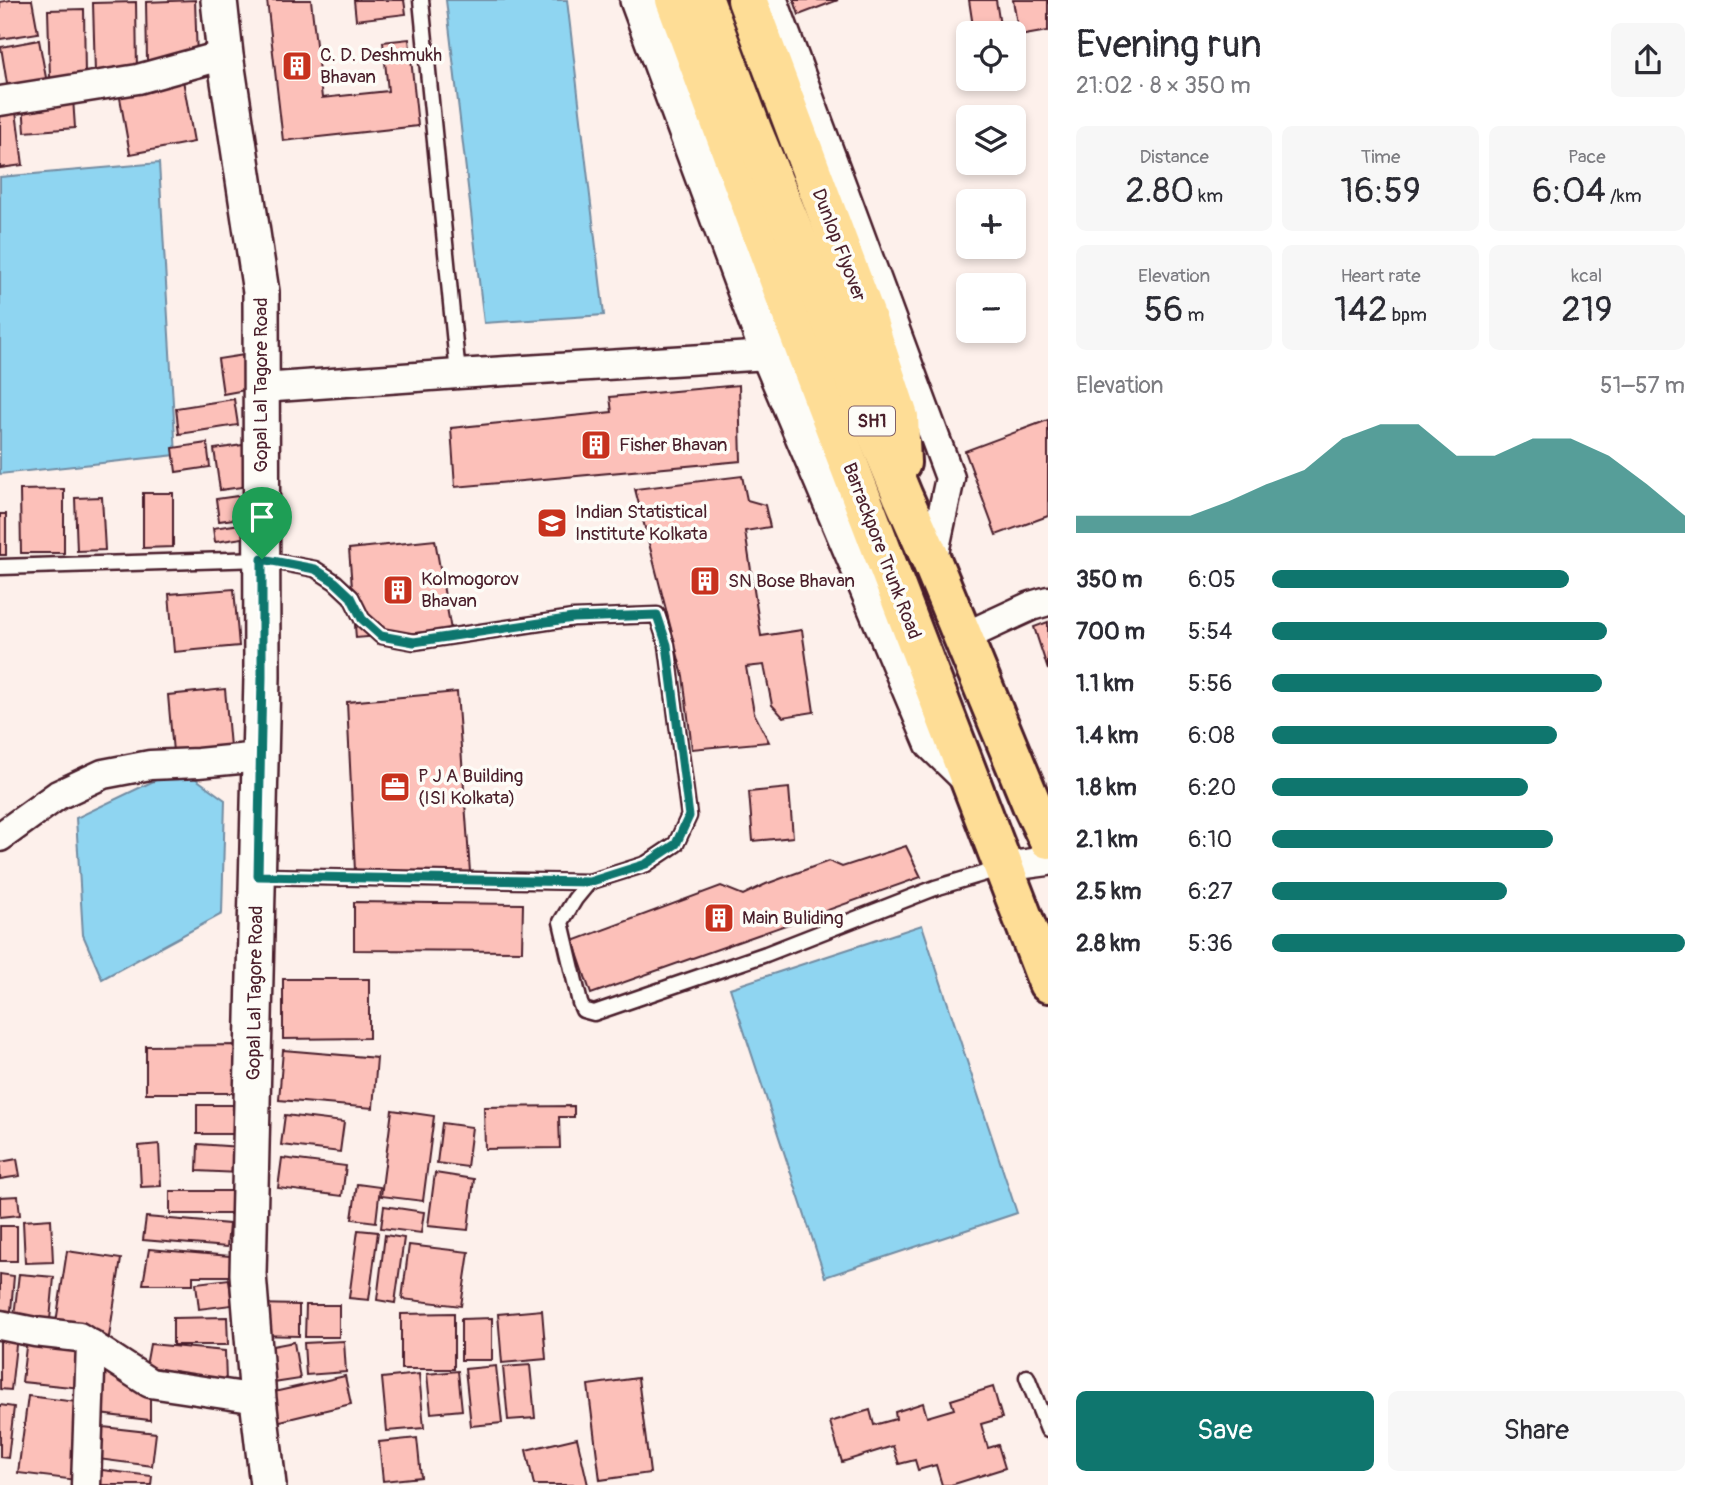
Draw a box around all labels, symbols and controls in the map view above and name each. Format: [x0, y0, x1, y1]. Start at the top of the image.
map controls [956, 21, 1026, 343]
button: locate [956, 21, 1026, 91]
text: Evening run [1076, 21, 1262, 69]
button: share [1611, 23, 1685, 97]
place label: C. D. Deshmukh Bhavan [320, 43, 442, 89]
building icon: C. D. Deshmukh Bhavan [280, 49, 314, 83]
text: 21:02 · 8 × 350 m [1076, 71, 1251, 100]
button: layers [956, 105, 1026, 175]
text: Distance [1139, 145, 1209, 169]
text: Time [1361, 145, 1400, 169]
text: Pace [1568, 145, 1606, 169]
text: 2.80 [1125, 169, 1194, 213]
text: 16:59 [1340, 169, 1421, 213]
text: 6:04 [1532, 169, 1606, 213]
text: km [1194, 184, 1223, 208]
text: /km [1606, 184, 1642, 208]
street label: Dunlop Flyover [806, 185, 872, 305]
button: + [956, 189, 1026, 259]
text: Elevation [1138, 264, 1210, 288]
text: Heart rate [1340, 264, 1421, 288]
text: kcal [1571, 264, 1602, 288]
button: − [956, 273, 1026, 343]
text: 56 [1144, 288, 1183, 332]
text: 142 [1334, 288, 1388, 332]
text: 219 [1561, 288, 1612, 332]
street label: Gopal Lal Tagore Road [249, 298, 273, 472]
text: m [1183, 303, 1204, 327]
text: bpm [1388, 303, 1427, 327]
text: Elevation [1076, 371, 1164, 400]
text: 51–57 m [1600, 371, 1685, 400]
road number: SH1 [849, 407, 895, 436]
building icon: Fisher Bhavan [579, 428, 613, 462]
place label: Fisher Bhavan [619, 433, 728, 457]
street label: Barrackpore Trunk Road [837, 459, 927, 643]
pin [232, 487, 292, 559]
icon: arrive [243, 498, 281, 536]
place label: Indian Statistical Institute Kolkata [575, 500, 708, 546]
school or university icon: Indian Statistical Institute Kolkata [535, 506, 569, 540]
building icon: SN Bose Bhavan [688, 564, 722, 598]
text: 350 m [1076, 565, 1142, 594]
text: 6:05 [1188, 565, 1236, 594]
place label: Kolmogorov Bhavan [421, 567, 519, 613]
place label: SN Bose Bhavan [728, 569, 855, 593]
building icon: Kolmogorov Bhavan [381, 573, 415, 607]
text: 700 m [1076, 617, 1145, 646]
text: 5:54 [1188, 617, 1232, 646]
text: 1.1 km [1076, 669, 1134, 698]
text: 5:56 [1188, 669, 1232, 698]
text: 1.4 km [1076, 721, 1138, 750]
text: 6:08 [1188, 721, 1235, 750]
place label: P J A Building (ISI Kolkata) [418, 764, 523, 810]
office icon: P J A Building (ISI Kolkata) [378, 770, 412, 804]
text: 1.8 km [1076, 773, 1137, 802]
text: 6:20 [1188, 773, 1236, 802]
text: 2.1 km [1076, 825, 1138, 854]
text: 6:10 [1188, 825, 1232, 854]
text: 2.5 km [1076, 877, 1141, 906]
text: 6:27 [1188, 877, 1233, 906]
building icon: Main Buliding [702, 901, 736, 935]
street label: Gopal Lal Tagore Road [241, 905, 269, 1081]
place label: Main Buliding [742, 906, 844, 930]
text: 2.8 km [1076, 929, 1141, 958]
text: 5:36 [1188, 929, 1233, 958]
button: Save [1076, 1391, 1374, 1471]
button: Share [1388, 1391, 1685, 1471]

